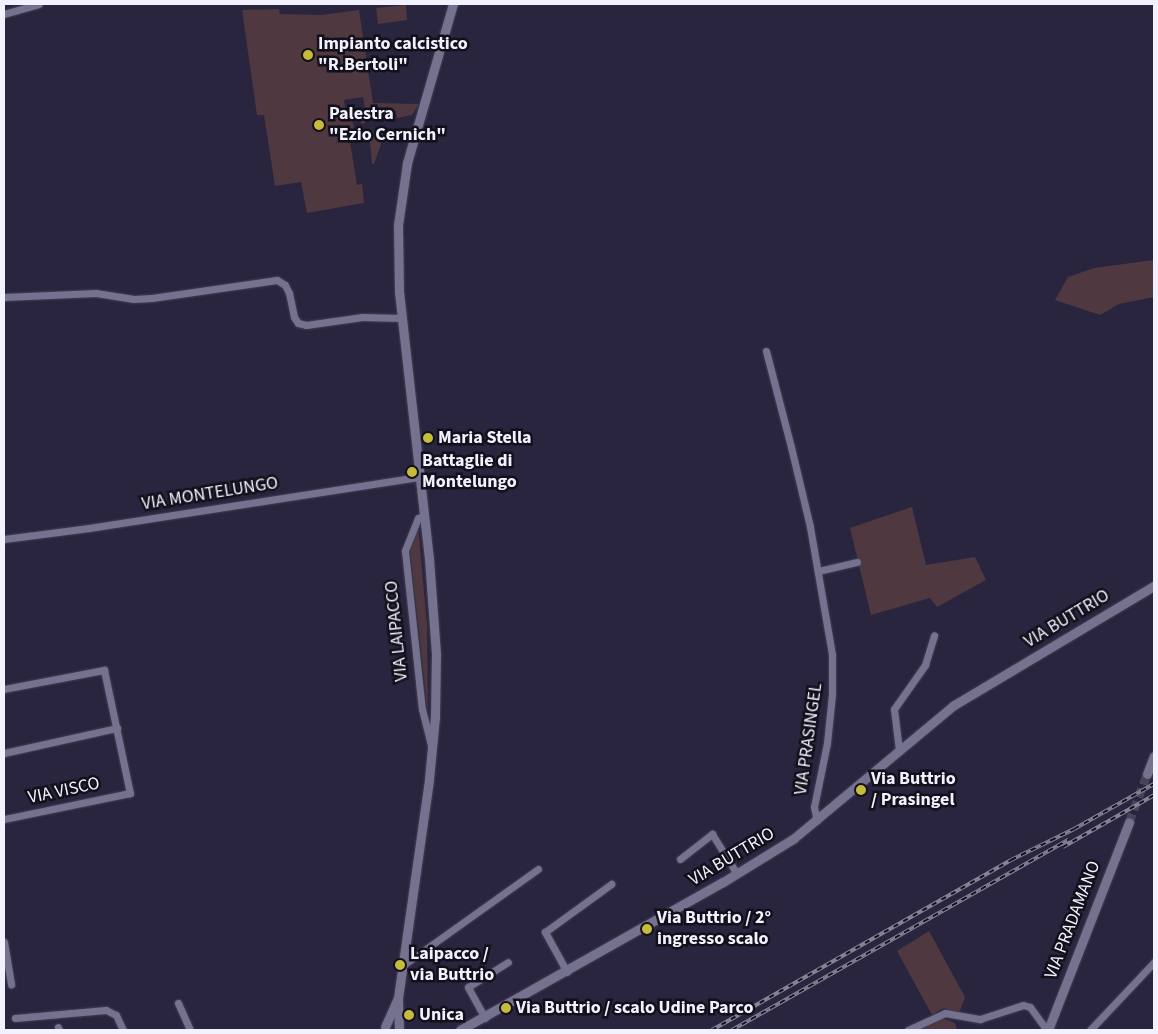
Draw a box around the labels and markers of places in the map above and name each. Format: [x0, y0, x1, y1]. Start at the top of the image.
place label: Impianto calcistico "R.Bertoli" [318, 34, 468, 76]
marker: Impianto calcistico "R.Bertoli" [302, 49, 314, 61]
place label: Palestra "Ezio Cernich" [329, 104, 446, 146]
marker: Palestra "Ezio Cernich" [313, 119, 325, 131]
place label: Maria Stella [438, 427, 532, 449]
marker: Maria Stella [422, 432, 434, 444]
place label: Battaglie di Montelungo [422, 451, 517, 494]
marker: Battaglie di Montelungo [406, 466, 418, 478]
place label: Via Buttrio / Prasingel [871, 769, 956, 812]
marker: Via Buttrio / Prasingel [855, 784, 867, 796]
place label: Via Buttrio / 2° ingresso scalo [657, 908, 771, 951]
marker: Via Buttrio / 2° ingresso scalo [641, 923, 653, 935]
place label: Laipacco / via Buttrio [410, 944, 494, 986]
marker: Laipacco / via Buttrio [394, 959, 406, 971]
place label: Via Buttrio / scalo Udine Parco [516, 997, 753, 1019]
marker: Via Buttrio / scalo Udine Parco [500, 1002, 512, 1014]
place label: Unica [419, 1004, 464, 1026]
marker: Unica [403, 1009, 415, 1021]

